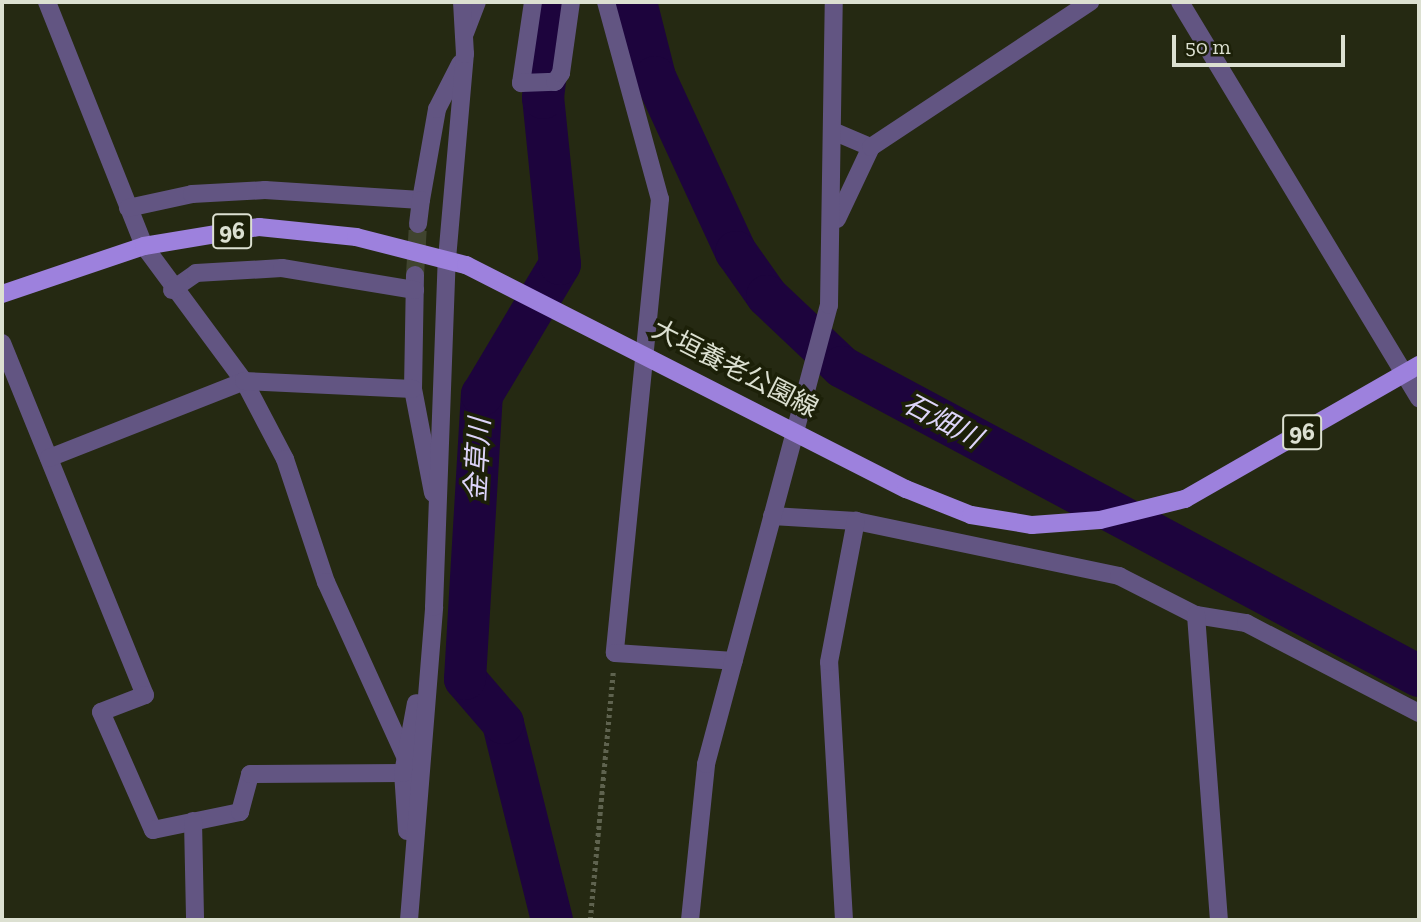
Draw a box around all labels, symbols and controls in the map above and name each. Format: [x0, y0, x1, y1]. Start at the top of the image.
scale bar [1176, 21, 1349, 65]
text: 50 m [1185, 34, 1231, 59]
road number: 96 [211, 210, 253, 252]
street label: 大垣養老公園線 [647, 314, 823, 424]
water label: 石畑川 [897, 386, 987, 456]
road number: 96 [1281, 412, 1323, 452]
water label: 金草川 [459, 417, 497, 503]

